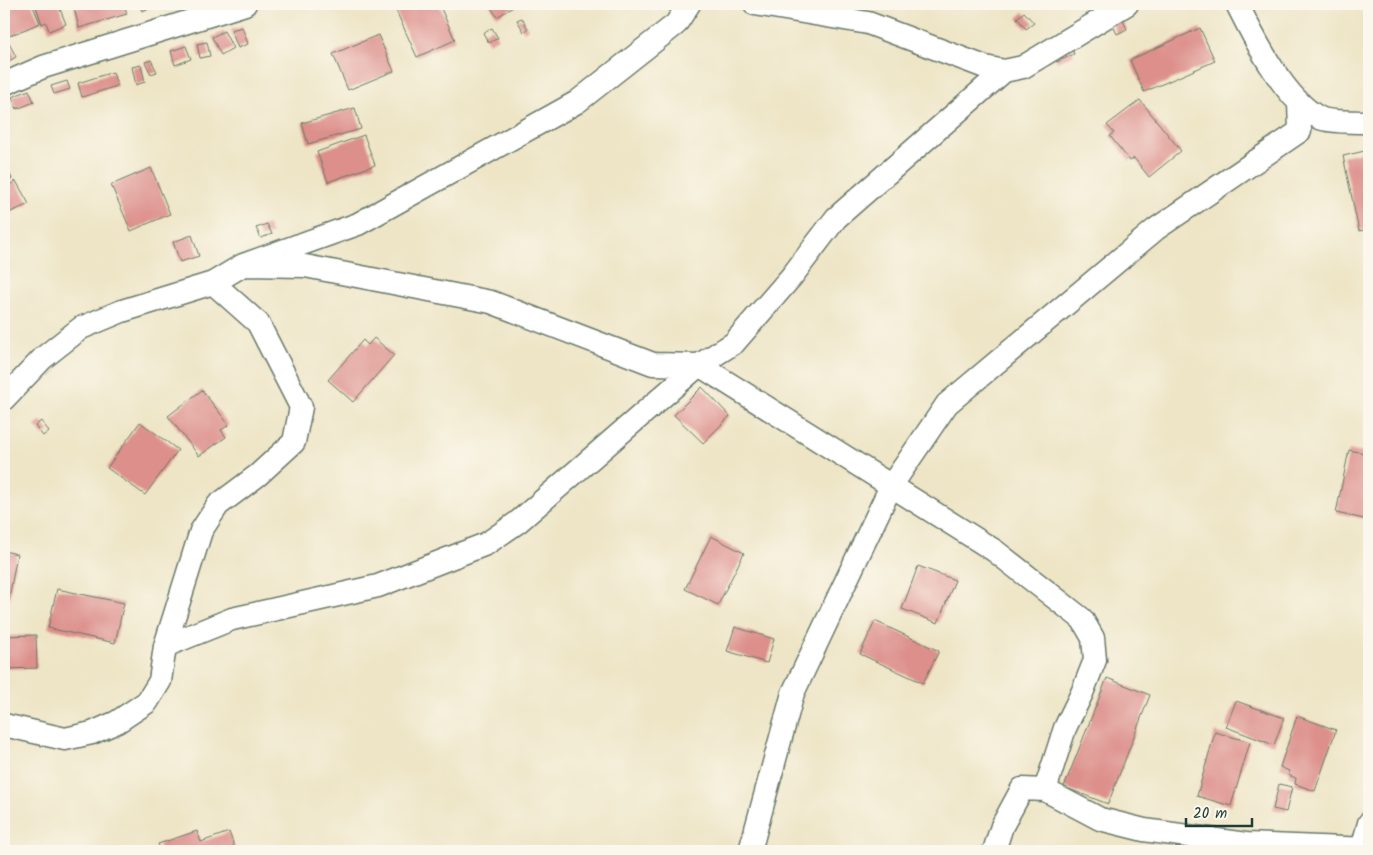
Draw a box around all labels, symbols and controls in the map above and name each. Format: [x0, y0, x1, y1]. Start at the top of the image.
scale bar [1186, 795, 1252, 827]
text: 20 m [1193, 802, 1227, 826]

